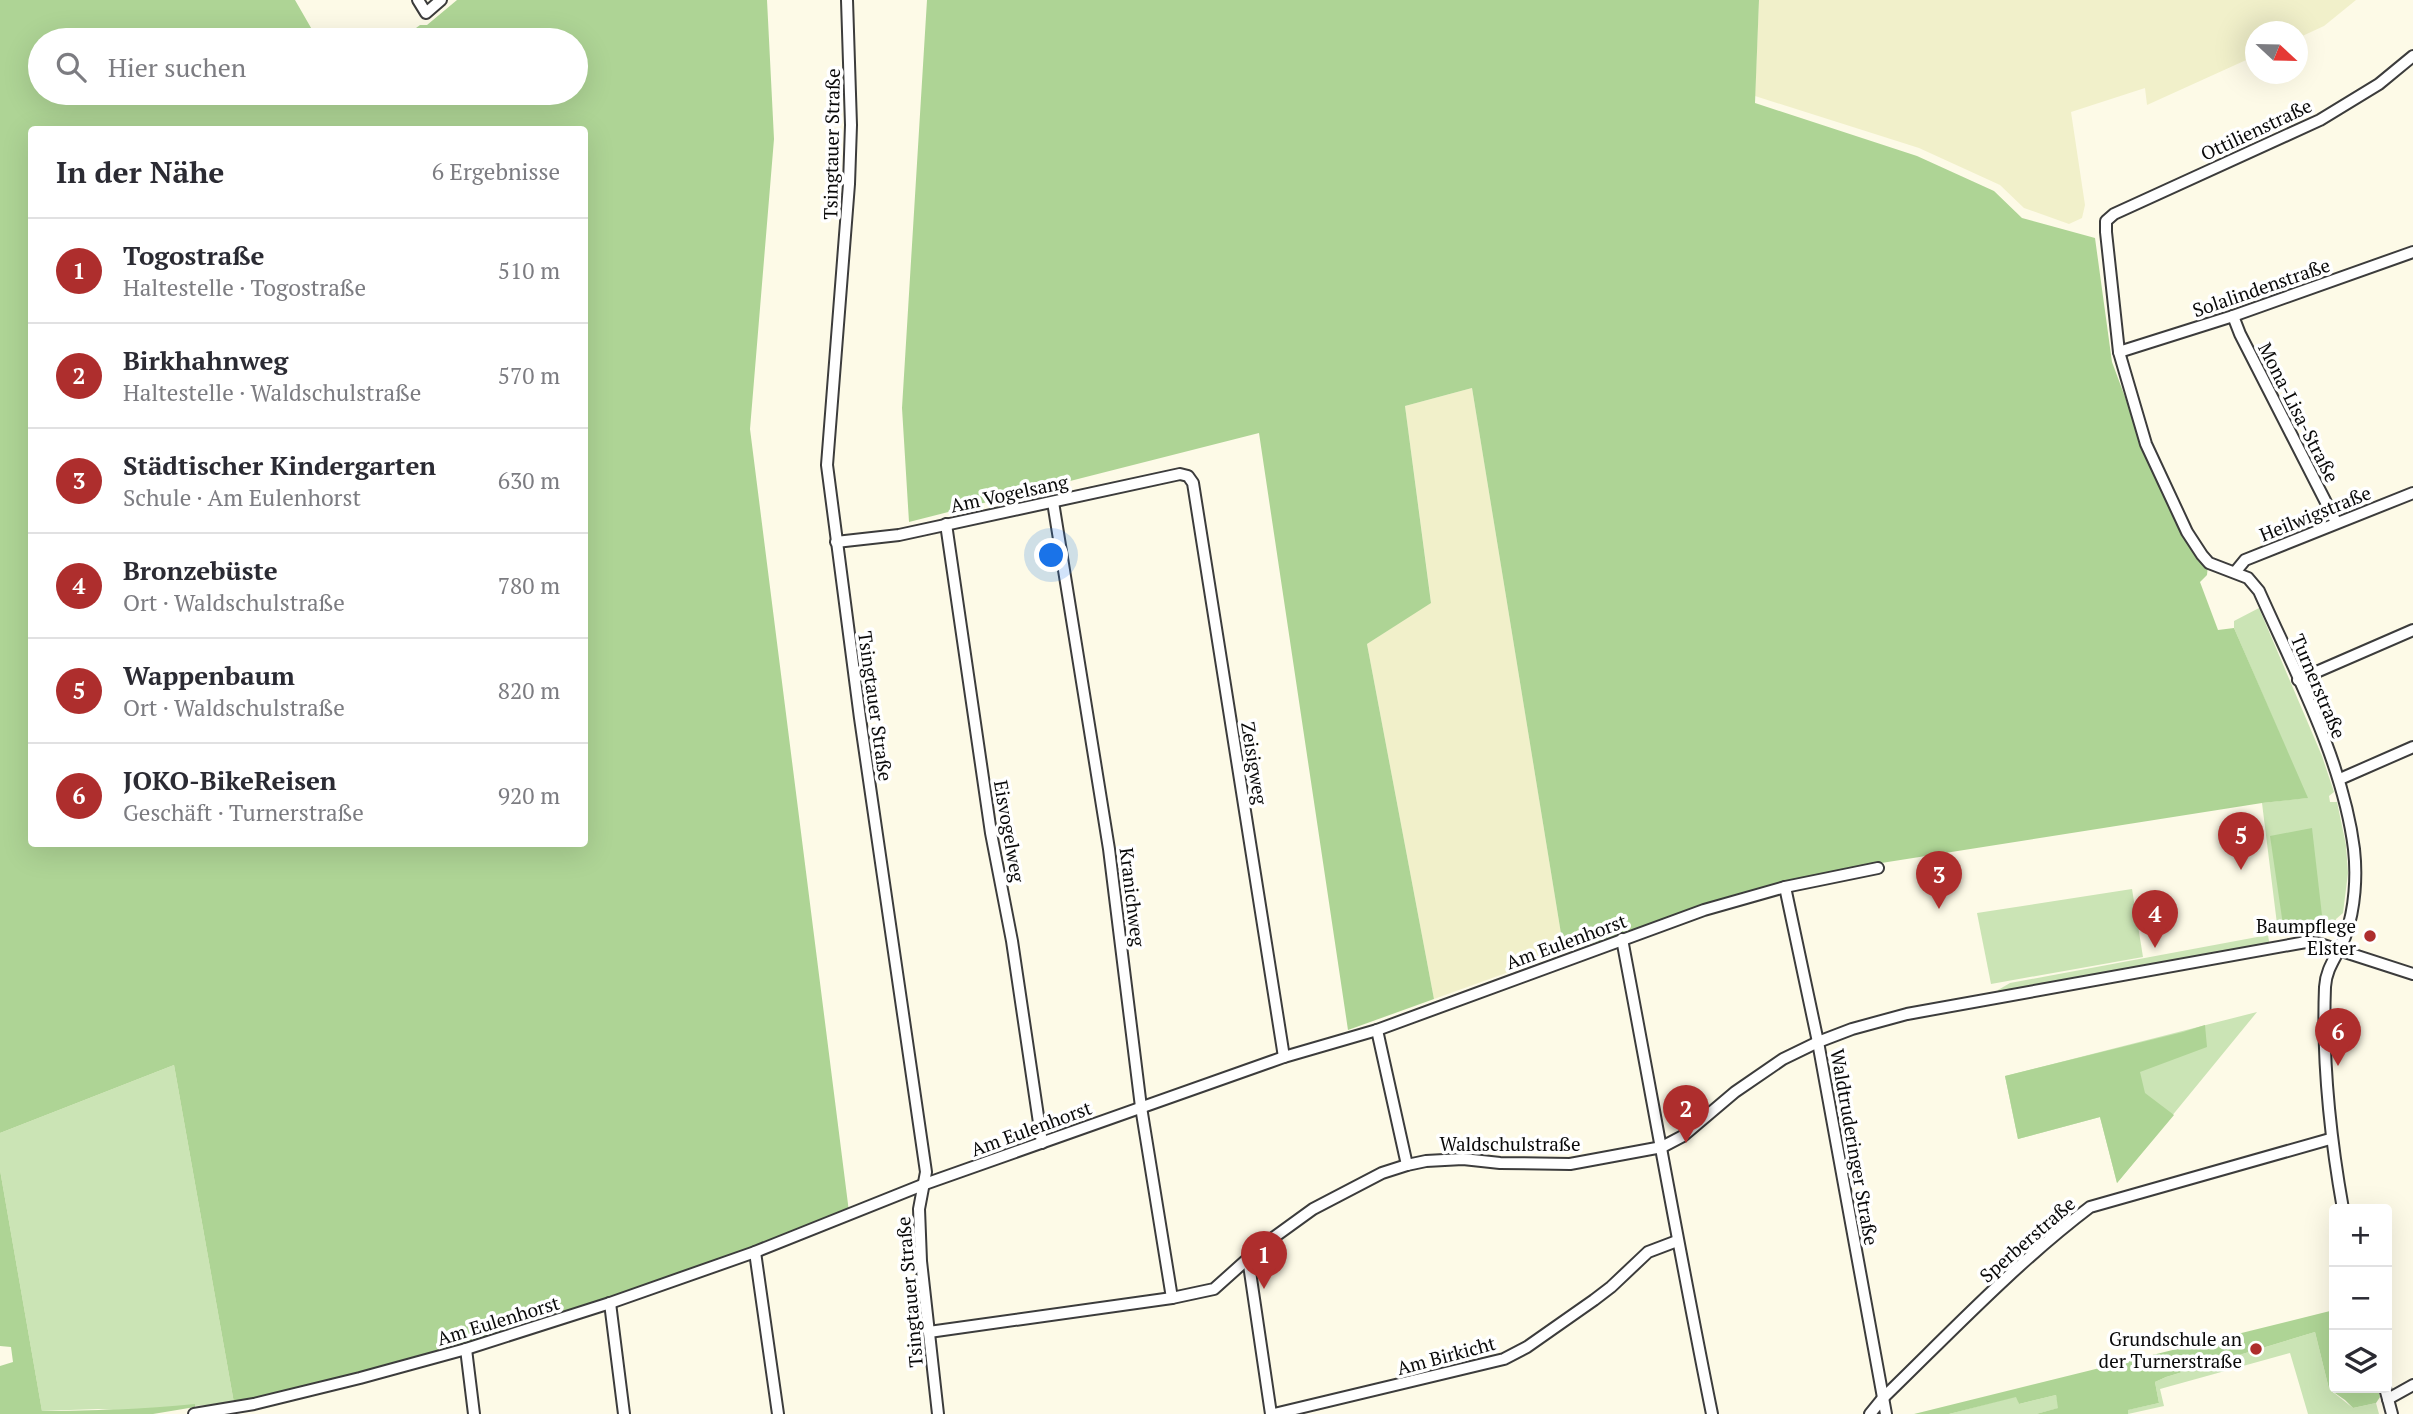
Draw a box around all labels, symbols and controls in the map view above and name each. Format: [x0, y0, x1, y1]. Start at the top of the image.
north arrow [2245, 21, 2308, 84]
search box [28, 28, 588, 105]
icon: search [52, 48, 90, 86]
text: Hier suchen [108, 50, 246, 84]
street label: Tsingtauer Straße [817, 68, 845, 220]
street label: Ottilienstraße [2196, 92, 2316, 166]
text: In der Nähe [56, 152, 224, 192]
text: 6 Ergebnisse [432, 156, 560, 187]
text: Togostraße [123, 238, 264, 272]
street label: Solalindenstraße [2189, 252, 2333, 322]
text: 1 [73, 255, 86, 286]
text: 510 m [498, 255, 560, 286]
text: Haltestelle · Togostraße [123, 272, 366, 303]
street label: Mona-Lisa-Straße [2253, 338, 2345, 486]
text: Birkhahnweg [123, 343, 288, 377]
text: 2 [73, 360, 86, 391]
text: 570 m [498, 360, 560, 391]
text: Haltestelle · Waldschulstraße [123, 377, 421, 408]
text: Städtischer Kindergarten [123, 448, 436, 482]
text: 3 [73, 465, 86, 496]
text: 630 m [498, 465, 560, 496]
street label: Am Vogelsang [948, 468, 1071, 518]
street label: Heilwigstraße [2256, 479, 2374, 547]
text: Schule · Am Eulenhorst [123, 482, 361, 513]
your location [1034, 538, 1068, 572]
text: Bronzebüste [123, 553, 278, 587]
text: 4 [73, 570, 86, 601]
text: 780 m [498, 570, 560, 601]
text: Ort · Waldschulstraße [123, 587, 345, 618]
street label: Tsingtauer Straße [853, 629, 899, 783]
street label: Turnerstraße [2286, 630, 2352, 742]
text: Wappenbaum [123, 658, 295, 692]
text: 5 [73, 675, 86, 706]
text: 820 m [498, 675, 560, 706]
text: Ort · Waldschulstraße [123, 692, 345, 723]
street label: Zeisigweg [1236, 720, 1274, 807]
text: JOKO-BikeReisen [123, 763, 337, 797]
street label: Eisvogelweg [989, 778, 1031, 885]
text: 6 [73, 780, 86, 811]
text: 920 m [498, 780, 560, 811]
text: Geschäft · Turnerstraße [123, 797, 364, 828]
pin: 5 [2218, 812, 2264, 870]
street label: Kranichweg [1115, 846, 1152, 949]
pin: 3 [1916, 851, 1962, 909]
pin: 4 [2132, 890, 2178, 948]
street label: Am Eulenhorst [1502, 908, 1630, 974]
place label: Baumpflege Elster [2256, 913, 2357, 960]
marker: Baumpflege Elster [2362, 928, 2378, 944]
pin: 6 [2315, 1008, 2361, 1066]
street label: Waldtruderinger Straße [1825, 1047, 1885, 1247]
pin: 2 [1663, 1085, 1709, 1143]
street label: Am Eulenhorst [967, 1095, 1095, 1161]
street label: Waldschulstraße [1439, 1131, 1581, 1156]
street label: Sperberstraße [1974, 1191, 2080, 1287]
map controls [2329, 1204, 2392, 1393]
button: + [2329, 1204, 2392, 1267]
street label: Tsingtauer Straße [890, 1216, 928, 1368]
pin: 1 [1241, 1231, 1287, 1289]
button: − [2329, 1267, 2392, 1330]
street label: Am Eulenhorst [434, 1290, 562, 1350]
place label: Grundschule an der Turnerstraße [2099, 1326, 2242, 1373]
street label: Am Birkicht [1394, 1330, 1498, 1380]
button: layers [2329, 1330, 2392, 1393]
marker: Grundschule an der Turnerstraße [2248, 1341, 2264, 1357]

